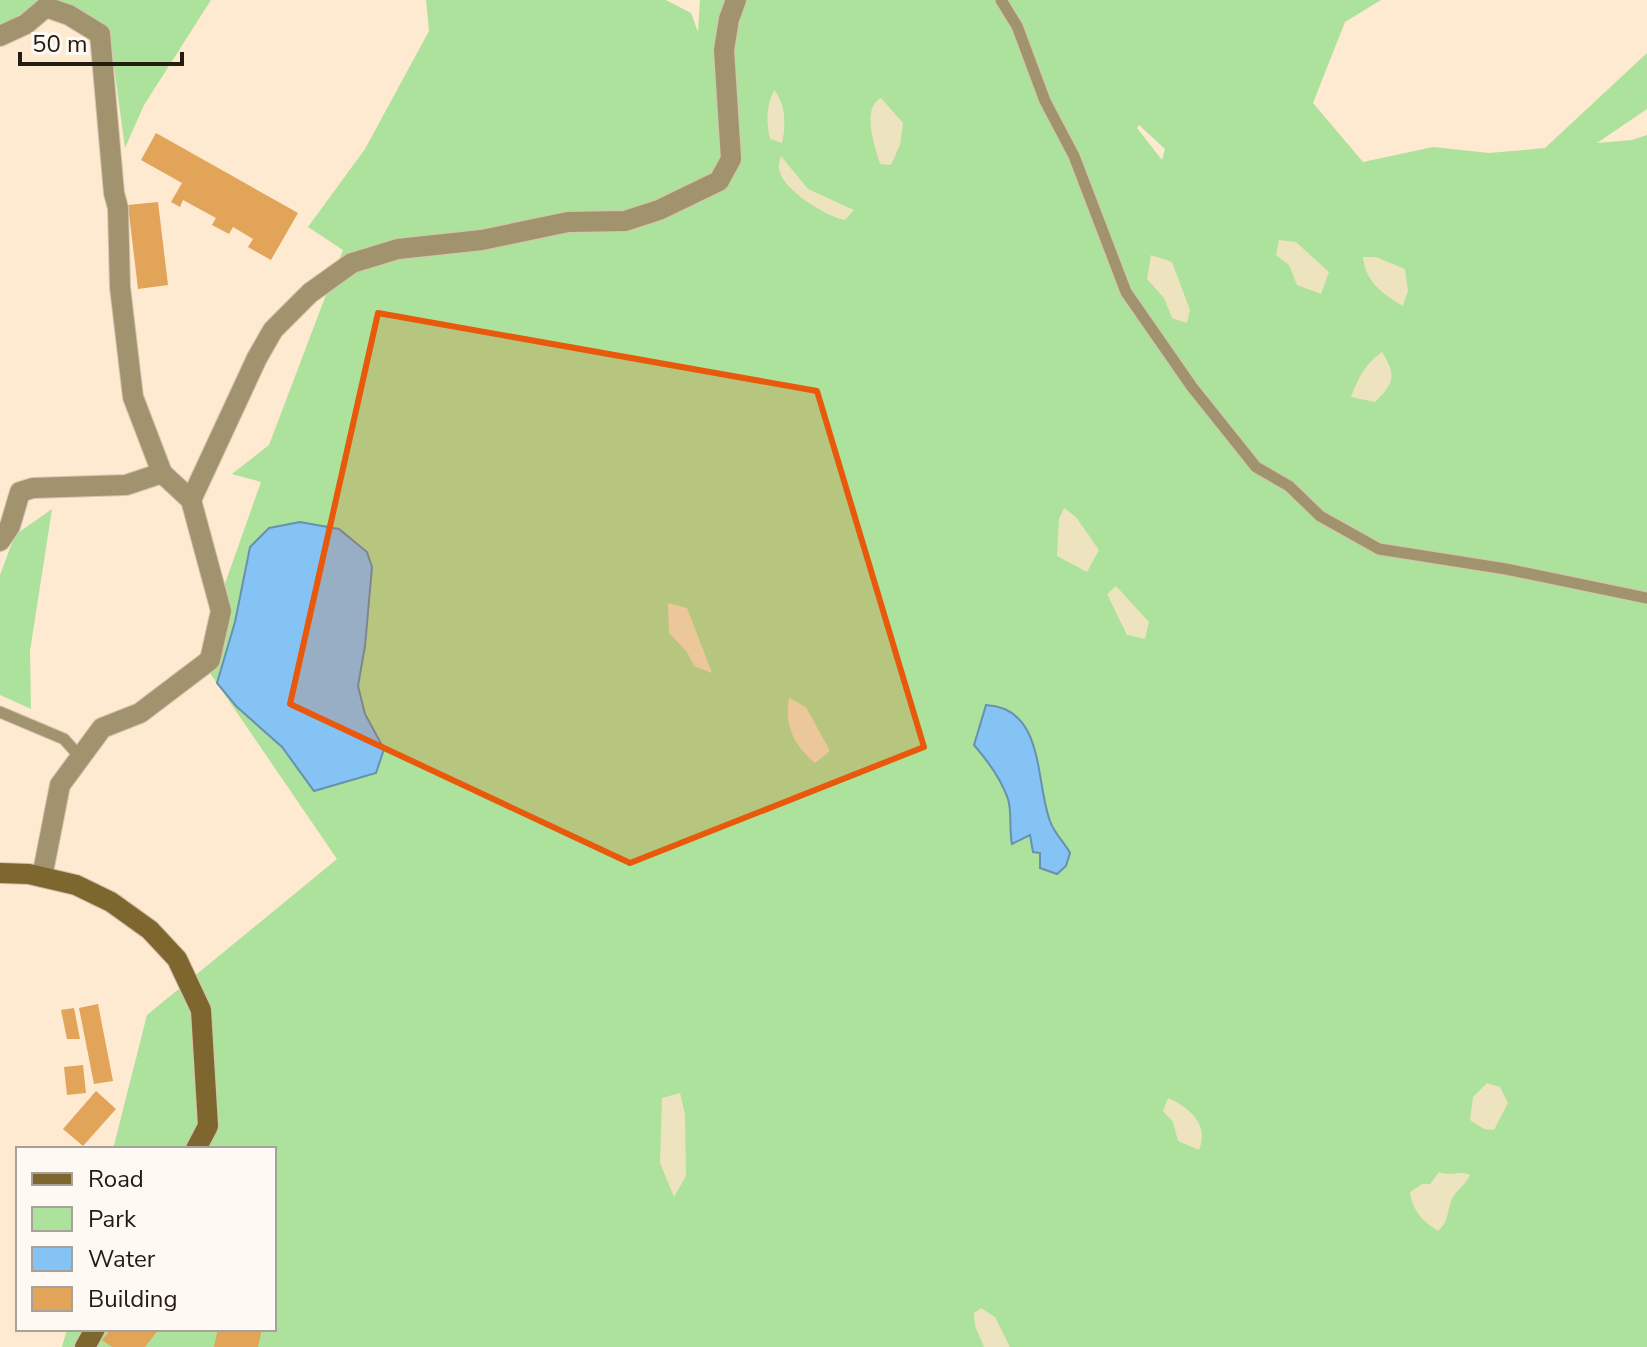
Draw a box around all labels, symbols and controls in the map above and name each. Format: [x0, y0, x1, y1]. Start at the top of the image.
scale bar [20, 16, 182, 66]
text: 50 m [32, 28, 88, 60]
legend [16, 1147, 276, 1331]
text: Road [88, 1163, 144, 1195]
text: Park [88, 1203, 137, 1235]
text: Water [88, 1243, 156, 1275]
text: Building [88, 1283, 178, 1315]

